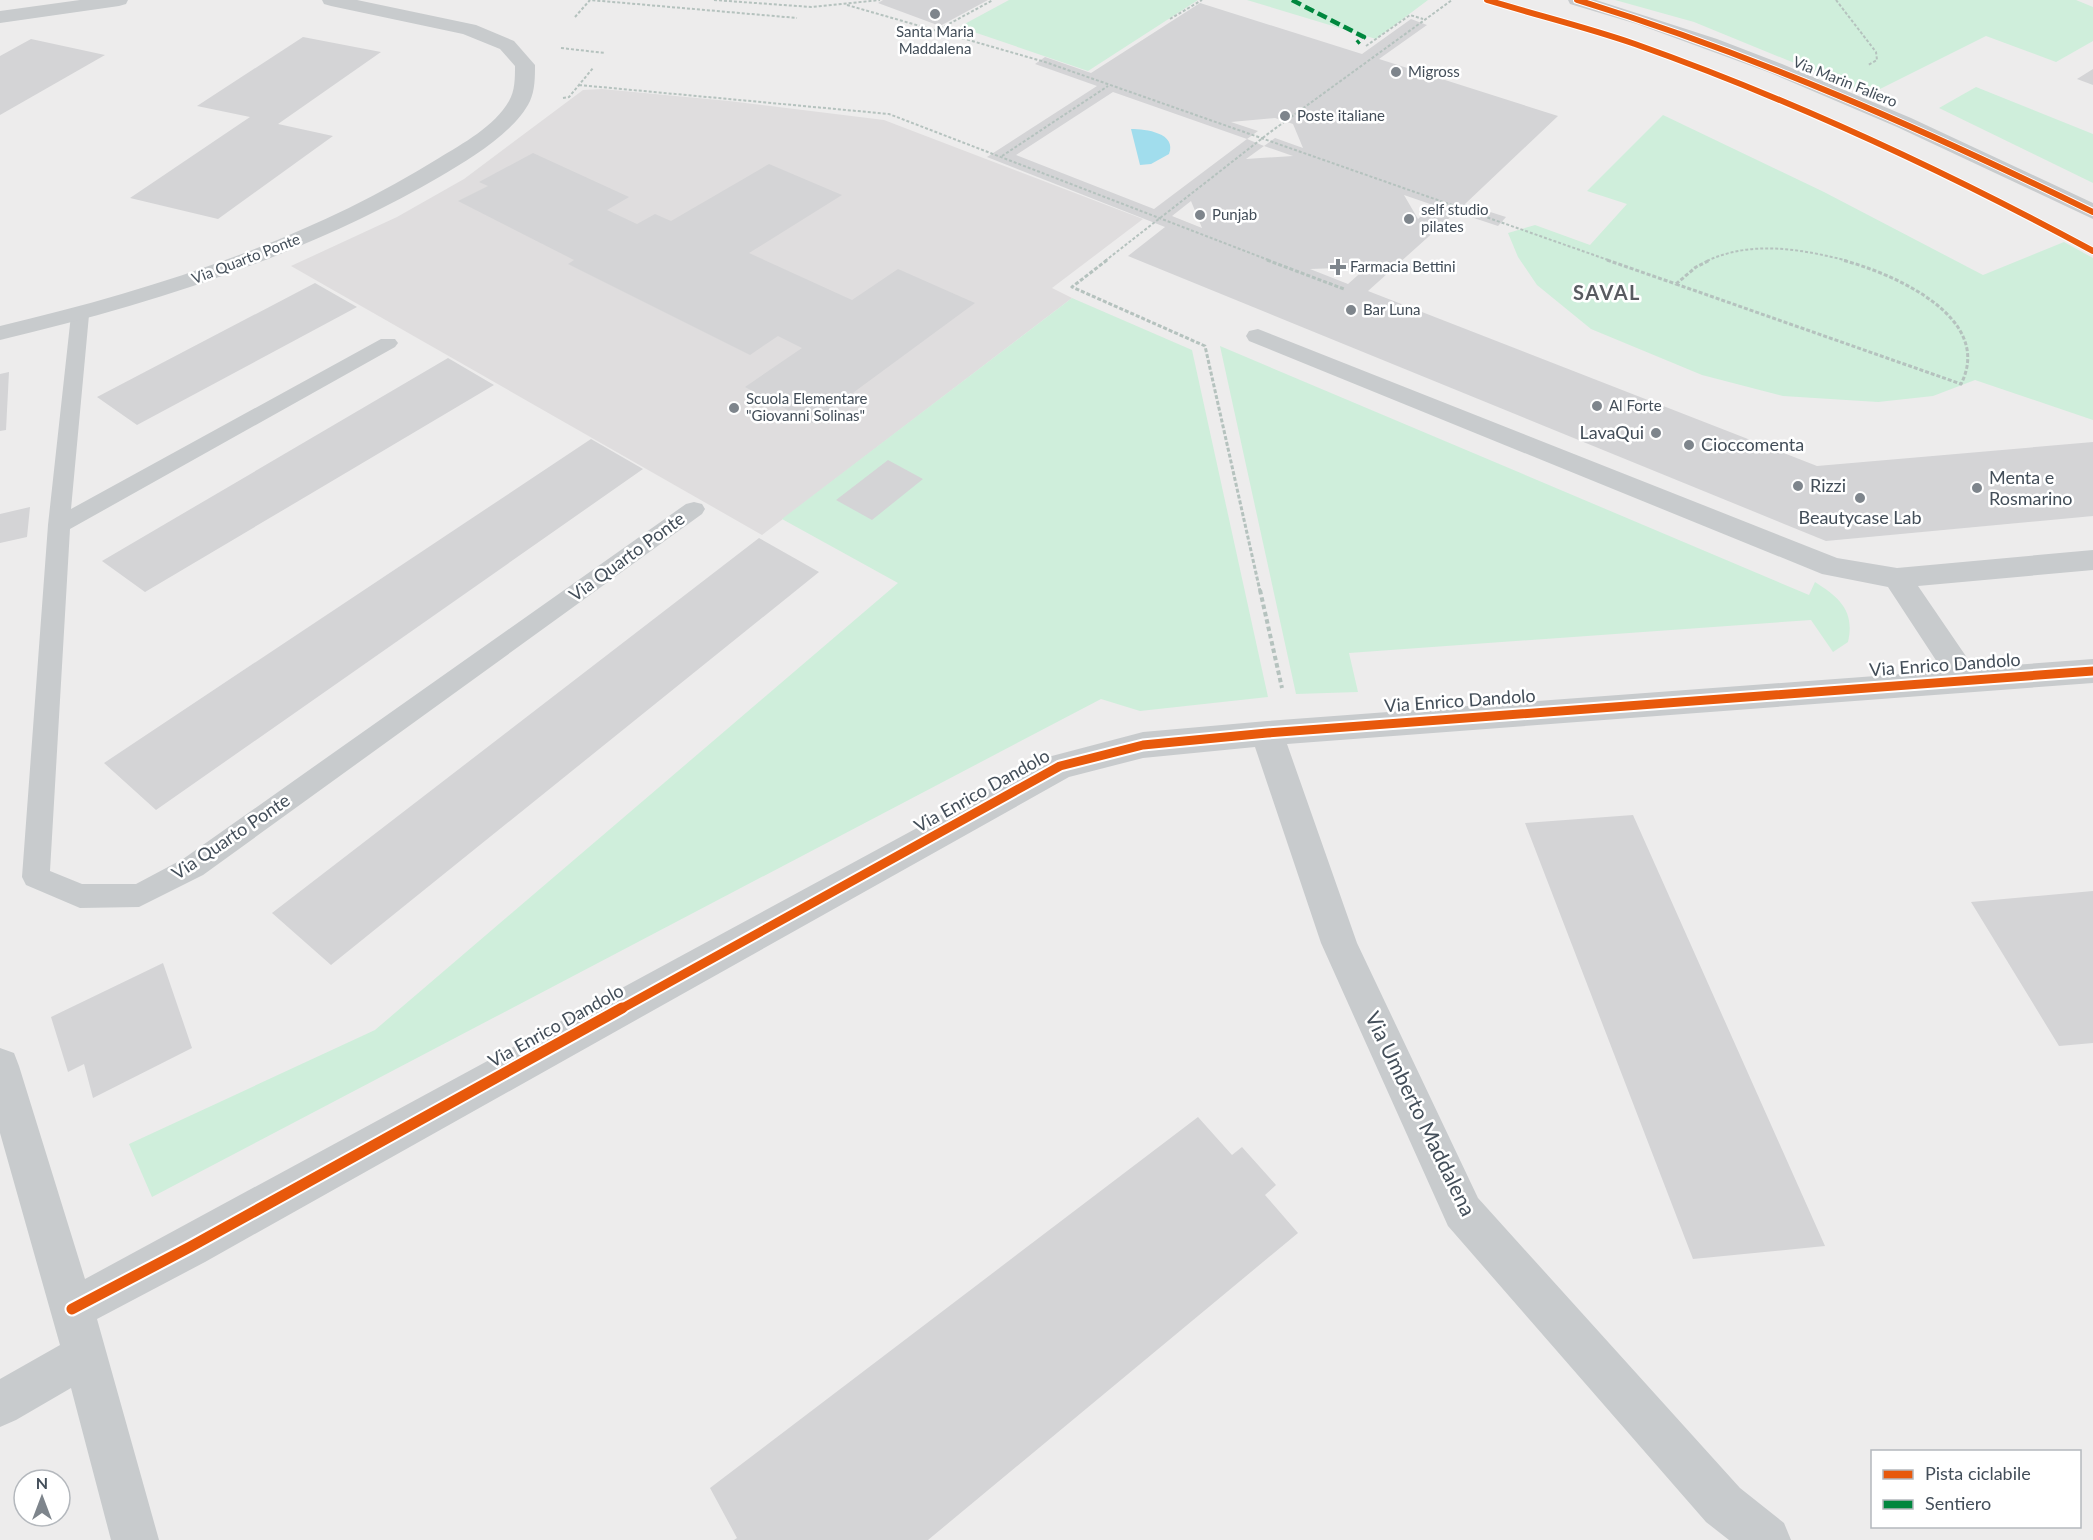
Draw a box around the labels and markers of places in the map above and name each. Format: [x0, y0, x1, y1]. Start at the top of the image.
marker: Santa Maria Maddalena [928, 7, 942, 21]
place label: Santa Maria Maddalena [896, 22, 974, 57]
place label: Migross [1408, 62, 1460, 80]
marker: Migross [1389, 65, 1403, 79]
place label: Poste italiane [1297, 106, 1385, 124]
marker: Poste italiane [1278, 109, 1292, 123]
place label: self studio pilates [1421, 200, 1489, 235]
place label: Punjab [1212, 205, 1257, 223]
marker: Punjab [1193, 208, 1207, 222]
marker: self studio pilates [1402, 212, 1416, 226]
place label: Farmacia Bettini [1350, 257, 1456, 275]
marker: Farmacia Bettini [1331, 260, 1345, 274]
place label: Bar Luna [1363, 300, 1420, 318]
marker: Bar Luna [1344, 303, 1358, 317]
place label: Scuola Elementare "Giovanni Solinas" [746, 389, 868, 424]
place label: Al Forte [1609, 396, 1662, 414]
marker: Al Forte [1590, 399, 1604, 413]
marker: Scuola Elementare "Giovanni Solinas" [727, 401, 741, 415]
place label: LavaQui [1580, 421, 1644, 443]
marker: LavaQui [1649, 426, 1663, 440]
place label: Cioccomenta [1701, 433, 1804, 455]
marker: Cioccomenta [1682, 438, 1696, 452]
place label: Menta e Rosmarino [1989, 466, 2073, 509]
place label: Rizzi [1810, 474, 1846, 496]
marker: Rizzi [1791, 479, 1805, 493]
marker: Menta e Rosmarino [1970, 481, 1984, 495]
marker: Beautycase Lab [1853, 491, 1867, 505]
place label: Beautycase Lab [1798, 506, 1922, 528]

